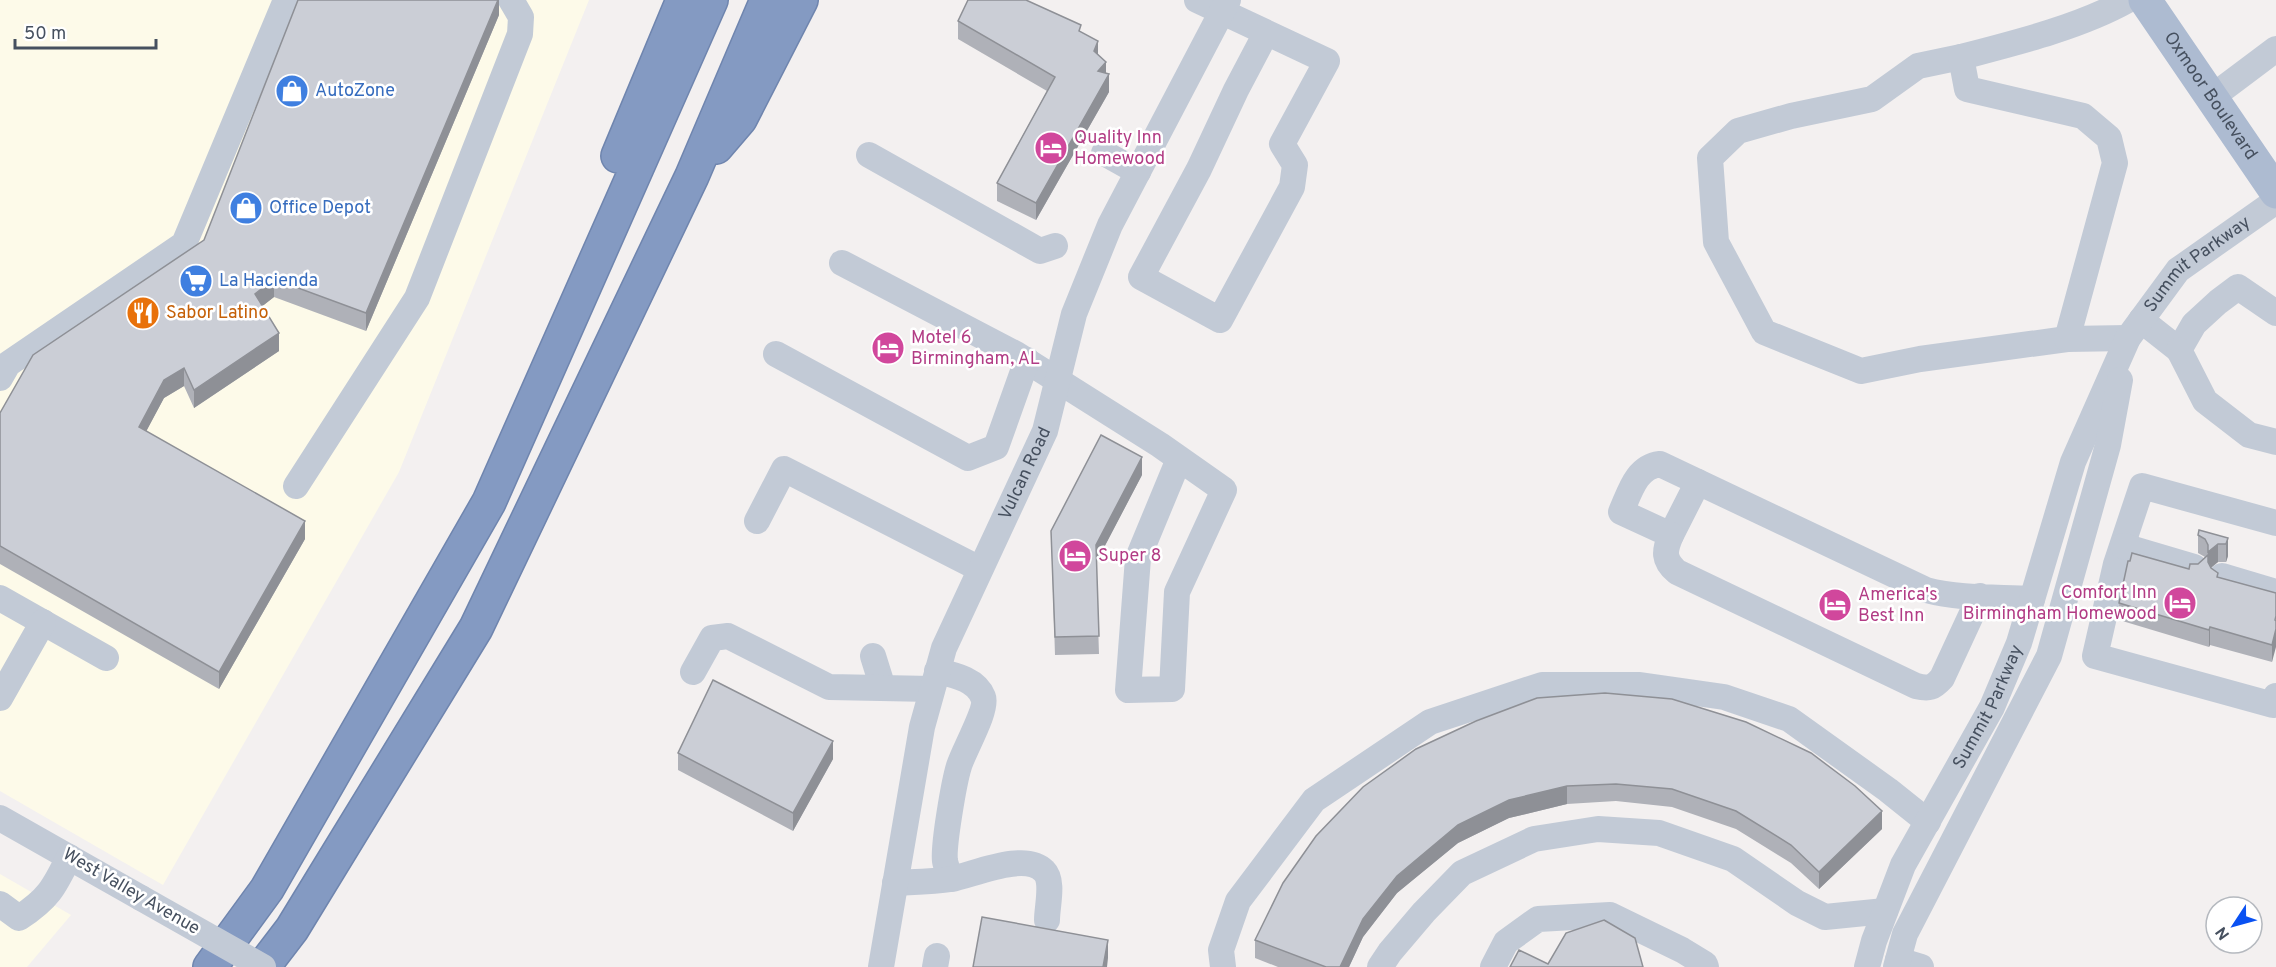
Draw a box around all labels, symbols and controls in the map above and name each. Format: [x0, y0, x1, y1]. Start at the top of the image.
scale bar [15, 12, 156, 50]
text: 50 m [24, 23, 66, 46]
street label: Oxmoor Boulevard [2158, 27, 2262, 165]
shop icon: AutoZone [274, 73, 310, 109]
place label: AutoZone [315, 80, 395, 103]
place label: Quality Inn Homewood [1074, 127, 1165, 171]
hotel icon: Quality Inn Homewood [1033, 130, 1069, 166]
shop icon: Office Depot [228, 190, 264, 226]
place label: Office Depot [269, 197, 371, 220]
street label: Summit Parkway [2139, 211, 2255, 317]
supermarket icon: La Hacienda [178, 263, 214, 299]
place label: La Hacienda [219, 270, 318, 293]
restaurant icon: Sabor Latino [125, 295, 161, 331]
place label: Sabor Latino [166, 302, 269, 325]
place label: Motel 6 Birmingham, AL [911, 327, 1040, 371]
hotel icon: Motel 6 Birmingham, AL [870, 330, 906, 366]
street label: Vulcan Road [994, 423, 1057, 524]
hotel icon: Super 8 [1057, 538, 1093, 574]
place label: Super 8 [1098, 545, 1162, 568]
place label: Comfort Inn Birmingham Homewood [1963, 582, 2157, 626]
place label: America's Best Inn [1858, 584, 1938, 628]
hotel icon: Comfort Inn Birmingham Homewood [2162, 585, 2198, 621]
hotel icon: America's Best Inn [1817, 587, 1853, 623]
street label: Summit Parkway [1948, 641, 2028, 773]
street label: West Valley Avenue [58, 843, 204, 941]
north arrow [2204, 895, 2264, 955]
text: N [2212, 922, 2235, 943]

